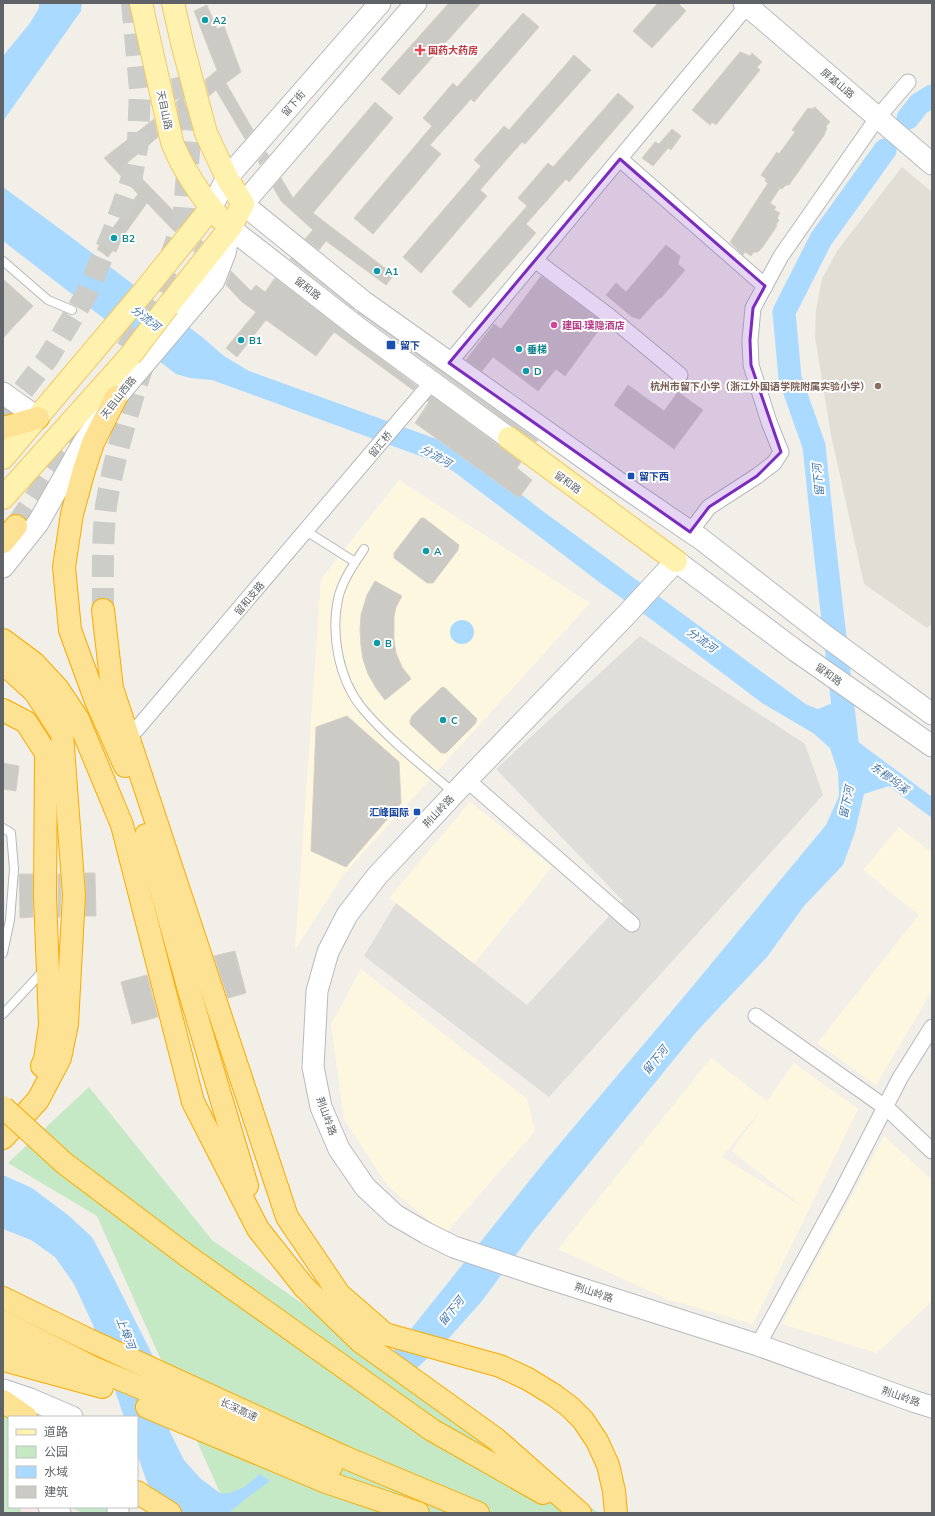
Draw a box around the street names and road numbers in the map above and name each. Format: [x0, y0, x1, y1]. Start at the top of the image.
street label: 屏基山路 [818, 66, 857, 102]
street label: 留下街 [279, 88, 309, 120]
street label: 天目山路 [153, 89, 175, 131]
street label: 留和路 [291, 274, 324, 304]
street label: 天目山西路 [98, 374, 140, 422]
street label: 留汇桥 [366, 429, 396, 461]
street label: 留和路 [551, 468, 584, 497]
street label: 留和支路 [232, 579, 268, 618]
street label: 留和路 [812, 660, 845, 689]
street label: 荆山岭路 [420, 792, 457, 831]
street label: 荆山岭路 [313, 1095, 339, 1138]
street label: 荆山岭路 [573, 1280, 615, 1306]
street label: 荆山岭路 [879, 1384, 922, 1410]
street label: 长深高速 [217, 1395, 260, 1425]

